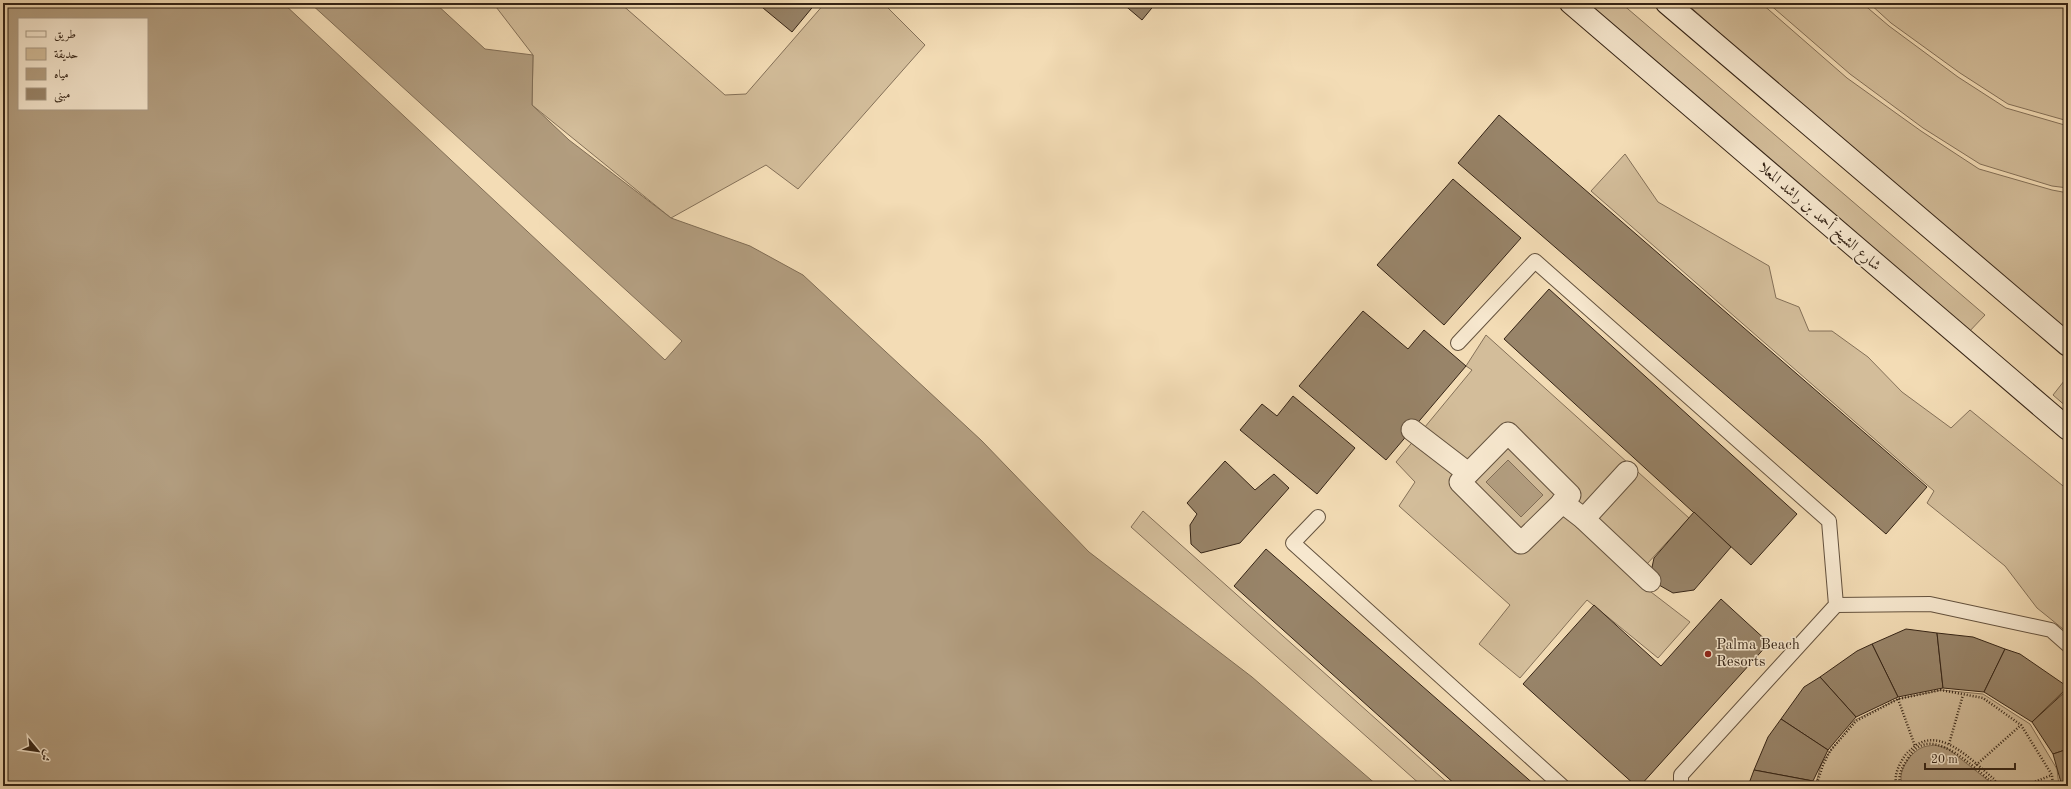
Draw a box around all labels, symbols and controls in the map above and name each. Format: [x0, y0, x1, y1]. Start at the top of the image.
legend [18, 18, 148, 110]
text: طريق [54, 29, 76, 42]
text: حديقة [54, 49, 78, 62]
text: مياه [54, 69, 69, 81]
text: مبنى [54, 89, 70, 103]
street label: شارع الشيخ أحمد بن راشد المعلا [1752, 156, 1886, 278]
place label: Palma Beach Resorts [1716, 638, 1800, 670]
marker: Palma Beach Resorts [1703, 649, 1713, 659]
north arrow [18, 731, 58, 771]
scale bar [1925, 745, 2015, 771]
text: ش [38, 748, 53, 763]
text: 20 m [1931, 754, 1958, 766]

